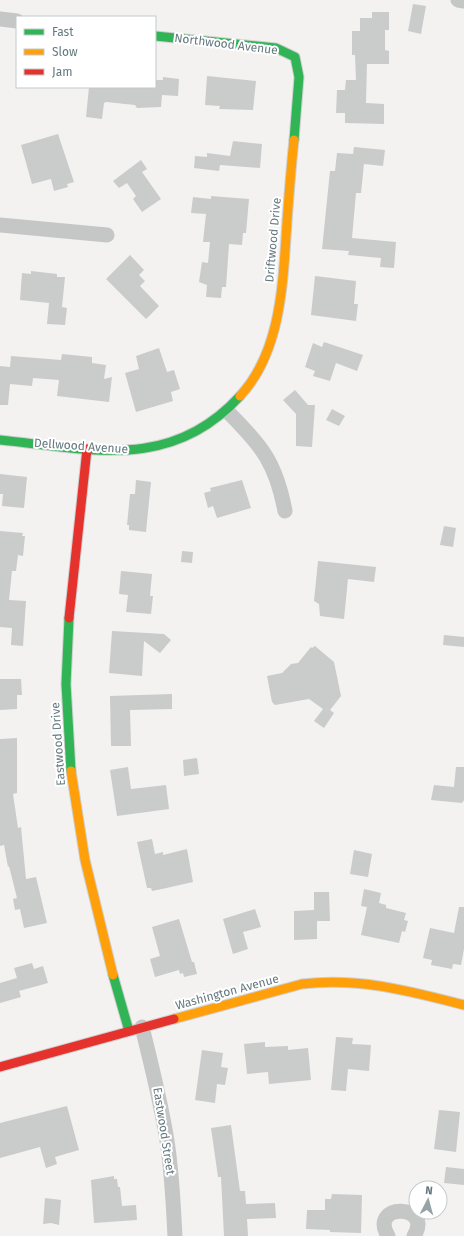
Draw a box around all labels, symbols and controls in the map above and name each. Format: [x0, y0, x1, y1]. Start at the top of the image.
legend [16, 16, 156, 88]
text: Fast [52, 25, 74, 39]
street label: Northwood Avenue [174, 31, 278, 57]
text: Slow [52, 45, 78, 59]
text: Jam [52, 65, 72, 79]
street label: Driftwood Drive [262, 197, 284, 283]
street label: Dellwood Avenue [34, 436, 128, 456]
street label: Eastwood Drive [48, 702, 68, 786]
street label: Washington Avenue [174, 971, 280, 1013]
street label: Eastwood Street [150, 1086, 178, 1176]
north arrow [408, 1180, 448, 1220]
text: N [425, 1184, 433, 1197]

